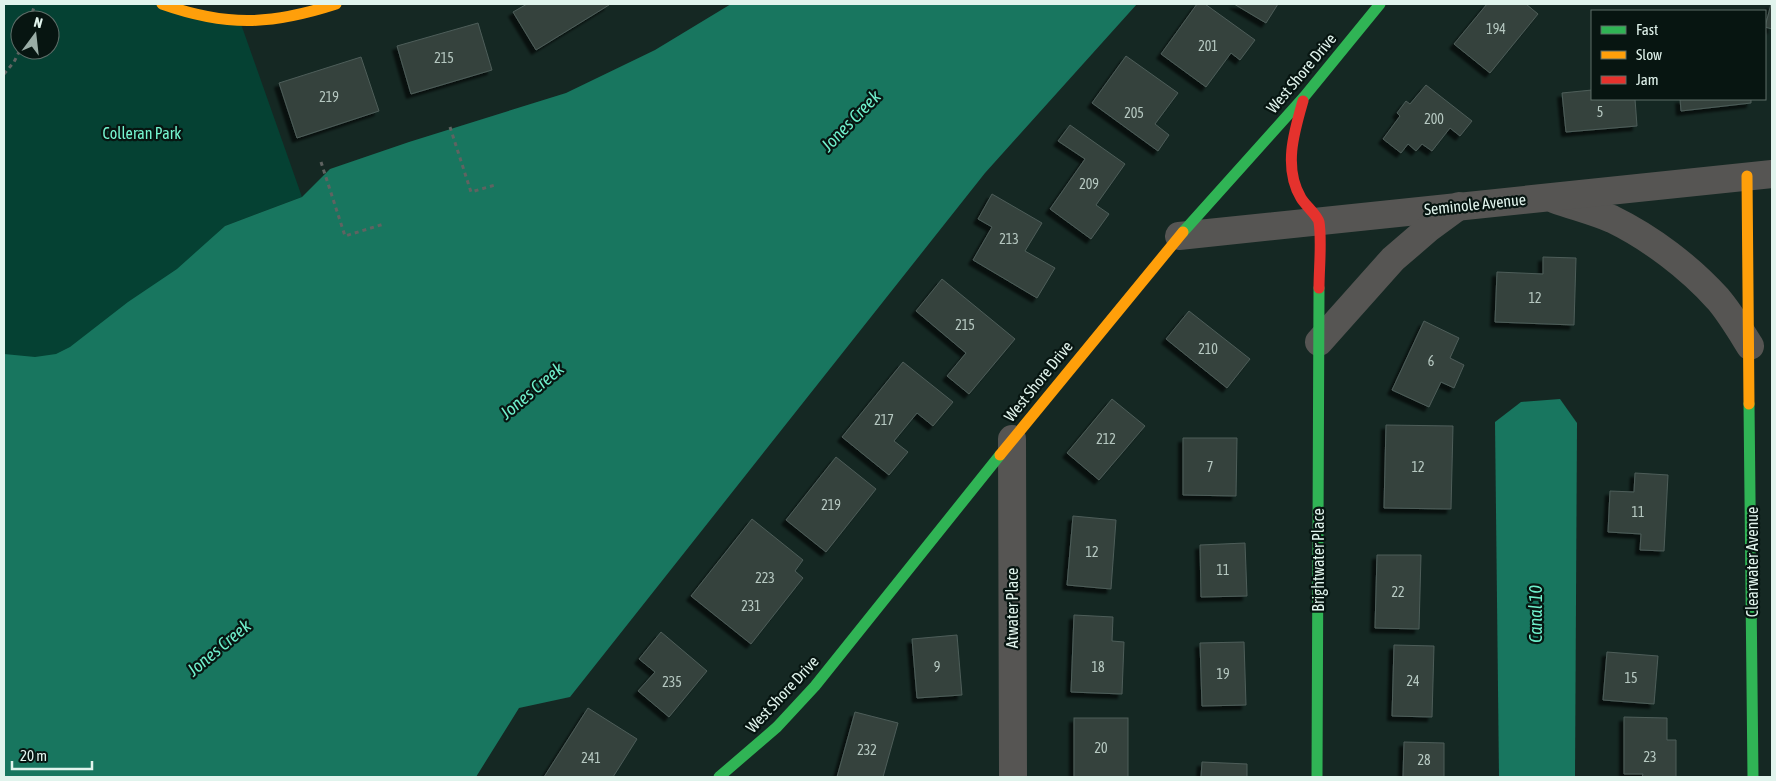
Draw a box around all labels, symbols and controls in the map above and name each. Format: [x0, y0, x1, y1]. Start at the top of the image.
north arrow [10, 10, 60, 60]
legend [1591, 10, 1766, 100]
text: N [32, 14, 44, 31]
house number: 194 [1486, 21, 1506, 37]
text: Fast [1636, 21, 1658, 38]
street label: West Shore Drive [1263, 30, 1339, 116]
house number: 201 [1198, 38, 1218, 54]
text: Slow [1636, 46, 1662, 63]
house number: 215 [434, 50, 454, 66]
text: Jam [1636, 71, 1659, 88]
water label: Jones Creek [816, 85, 886, 156]
house number: 219 [319, 89, 339, 105]
house number: 5 [1597, 104, 1603, 120]
house number: 205 [1124, 105, 1144, 121]
house number: 200 [1424, 111, 1444, 127]
park label: Colleran Park [103, 124, 181, 142]
house number: 209 [1079, 176, 1099, 192]
street label: Seminole Avenue [1423, 190, 1527, 218]
house number: 213 [999, 231, 1019, 247]
house number: 12 [1528, 290, 1542, 306]
house number: 215 [955, 317, 975, 333]
street label: West Shore Drive [1000, 337, 1076, 425]
house number: 210 [1198, 341, 1218, 357]
house number: 6 [1428, 353, 1435, 369]
water label: Jones Creek [495, 357, 569, 424]
house number: 217 [874, 412, 894, 428]
house number: 212 [1096, 431, 1116, 447]
house number: 7 [1207, 459, 1213, 475]
house number: 12 [1411, 459, 1425, 475]
house number: 219 [821, 497, 841, 513]
house number: 11 [1631, 504, 1645, 520]
street label: Clearwater Avenue [1743, 507, 1761, 617]
street label: Brightwater Place [1309, 508, 1328, 612]
house number: 12 [1085, 544, 1099, 560]
house number: 11 [1216, 562, 1230, 578]
street label: Atwater Place [1003, 568, 1021, 648]
house number: 223 [755, 570, 775, 586]
house number: 22 [1391, 584, 1405, 600]
water label: Canal 10 [1525, 585, 1546, 643]
house number: 231 [741, 598, 761, 614]
water label: Jones Creek [182, 614, 256, 681]
street label: West Shore Drive [742, 652, 822, 736]
house number: 9 [934, 659, 940, 675]
house number: 18 [1091, 659, 1105, 675]
house number: 19 [1216, 666, 1230, 682]
house number: 15 [1624, 670, 1638, 686]
house number: 24 [1406, 673, 1420, 689]
house number: 235 [662, 674, 682, 690]
scale bar [12, 738, 92, 770]
house number: 20 [1094, 740, 1108, 756]
house number: 232 [857, 742, 877, 758]
text: 20 m [20, 747, 47, 764]
house number: 23 [1643, 749, 1657, 765]
house number: 241 [581, 750, 601, 766]
house number: 28 [1417, 752, 1431, 768]

